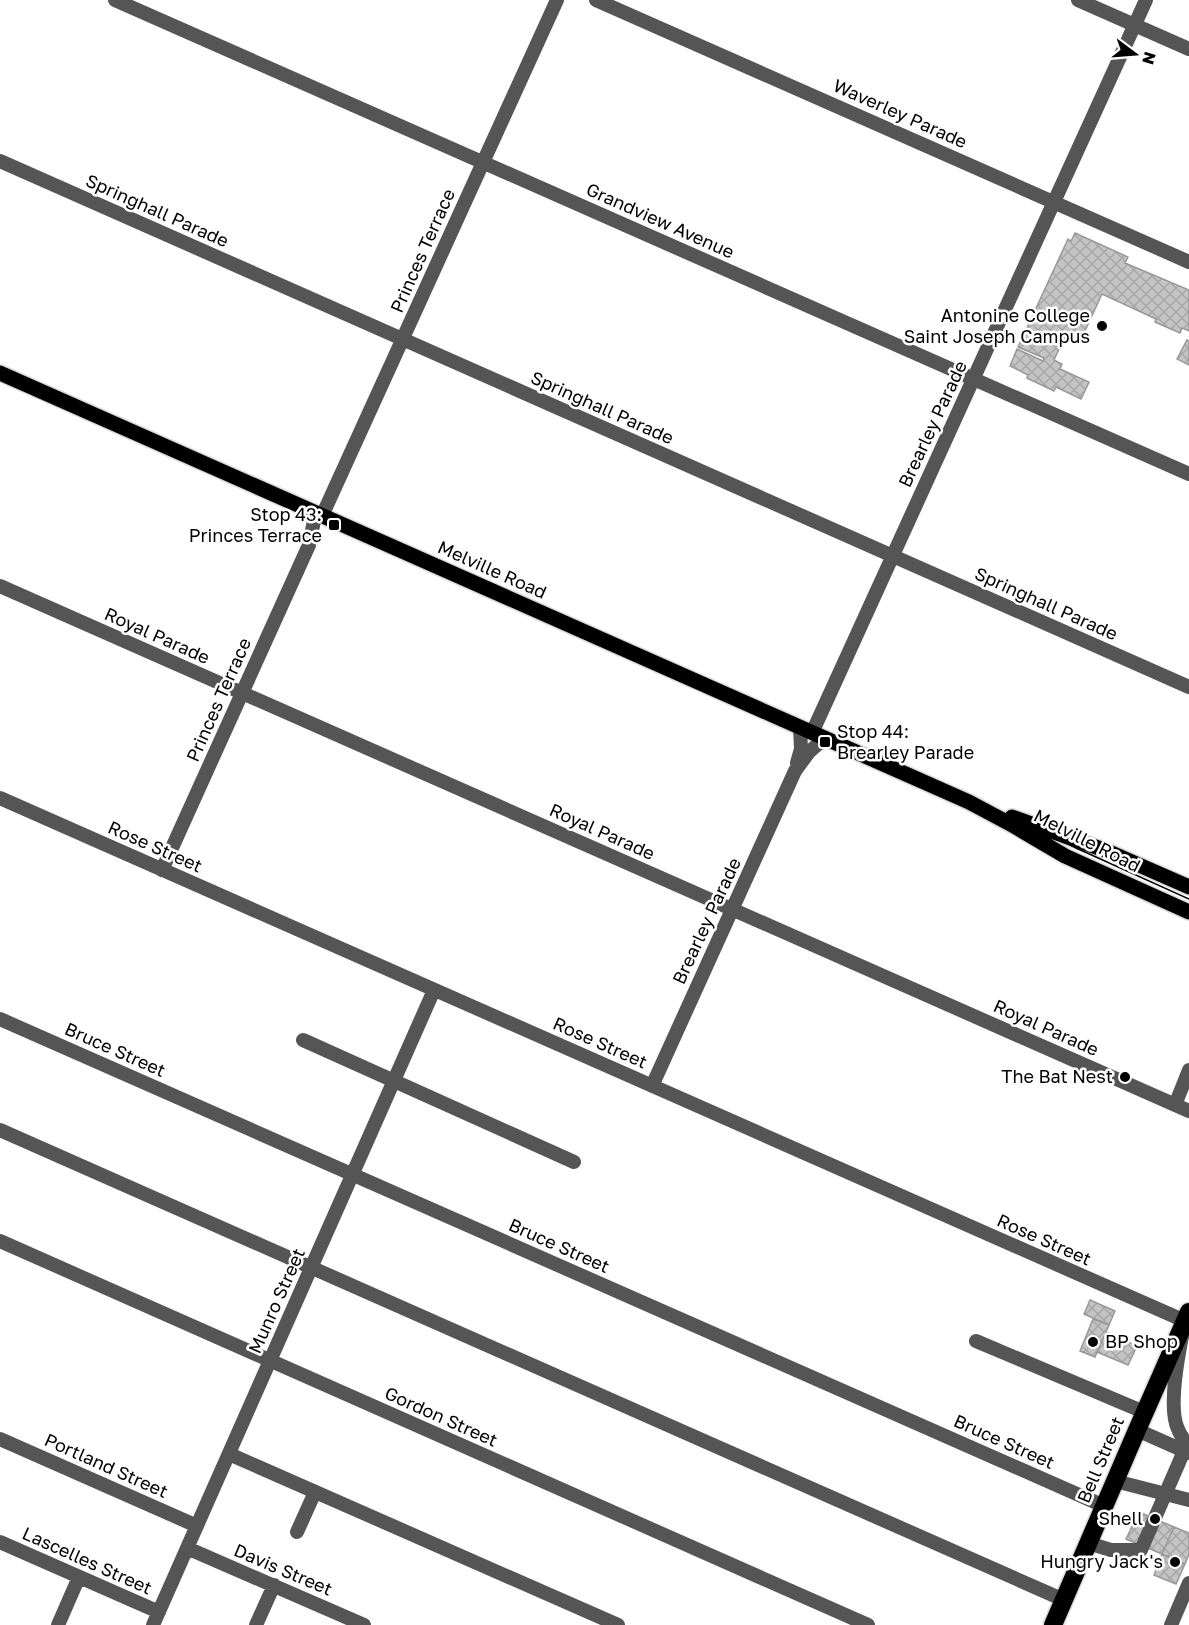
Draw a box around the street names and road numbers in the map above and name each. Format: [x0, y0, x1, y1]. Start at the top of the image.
street label: Waverley Parade [830, 74, 971, 152]
street label: Springhall Parade [83, 169, 232, 251]
street label: Grandview Avenue [583, 178, 738, 263]
street label: Princes Terrace [385, 185, 459, 316]
street label: Brearley Parade [893, 357, 971, 490]
street label: Springhall Parade [528, 366, 677, 448]
street label: Melville Road [435, 535, 550, 603]
street label: Springhall Parade [972, 562, 1121, 644]
street label: Royal Parade [101, 602, 213, 668]
street label: Princes Terrace [181, 634, 255, 765]
street label: Royal Parade [546, 798, 658, 864]
street label: Melville Road [1031, 804, 1144, 876]
street label: Rose Street [105, 816, 206, 877]
street label: Brearley Parade [667, 854, 745, 987]
street label: Royal Parade [990, 994, 1102, 1060]
street label: Rose Street [550, 1012, 651, 1073]
street label: Bruce Street [62, 1017, 169, 1081]
street label: Rose Street [994, 1209, 1095, 1270]
street label: Bruce Street [506, 1213, 613, 1277]
street label: Munro Street [243, 1245, 309, 1357]
street label: Gordon Street [382, 1381, 501, 1451]
street label: Bruce Street [951, 1409, 1058, 1473]
street label: Bell Street [1072, 1413, 1128, 1506]
street label: Portland Street [41, 1428, 172, 1502]
street label: Lascelles Street [19, 1522, 156, 1599]
street label: Davis Street [231, 1539, 336, 1600]

